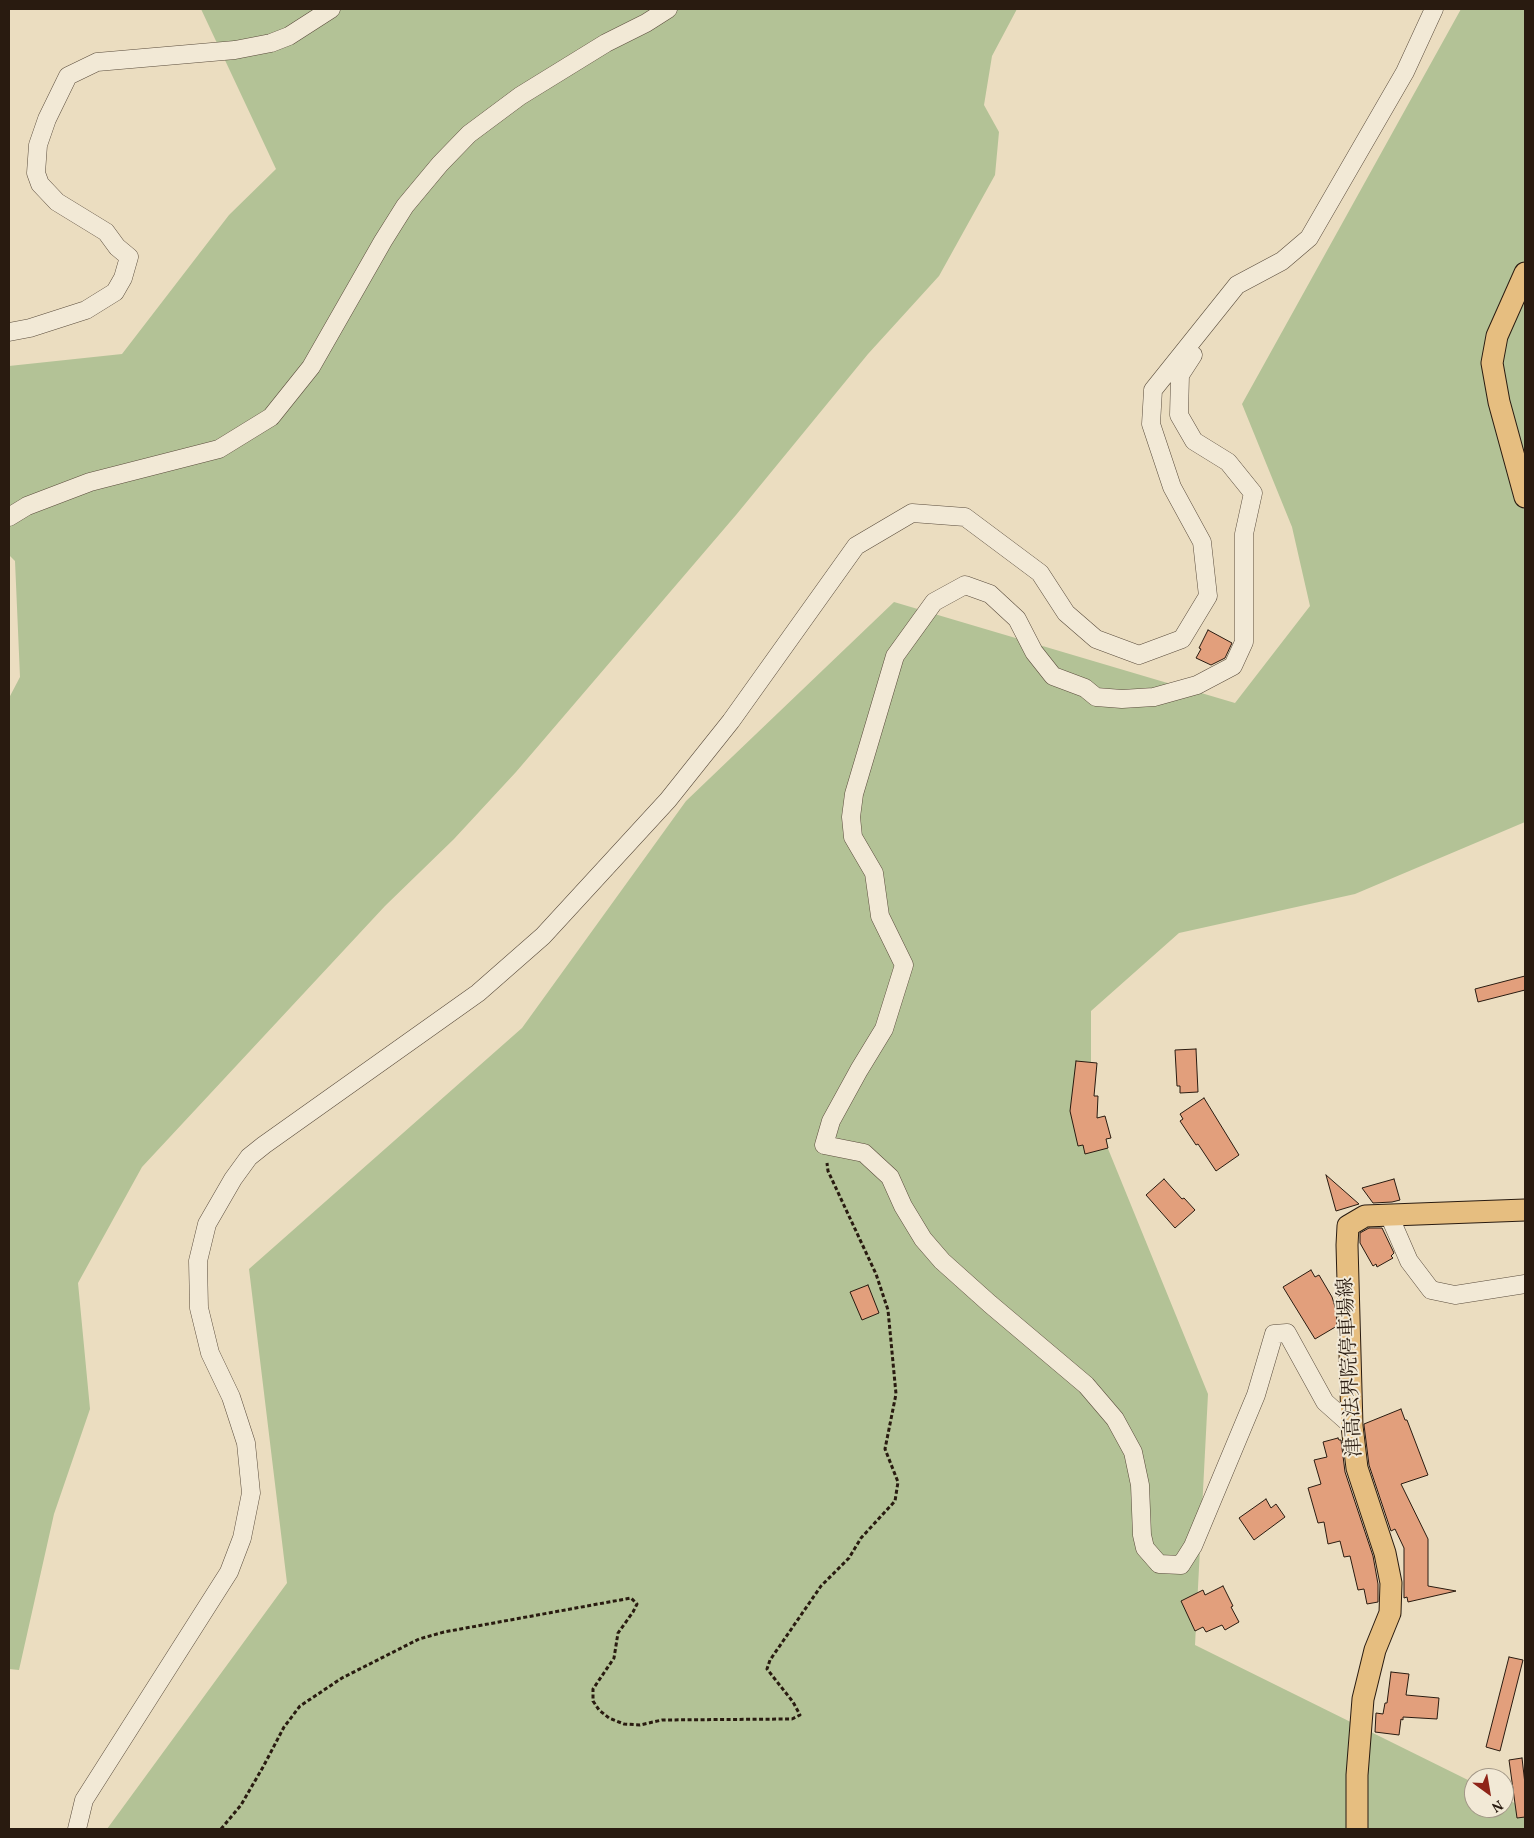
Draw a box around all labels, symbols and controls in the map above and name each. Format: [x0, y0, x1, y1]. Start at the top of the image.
street label: 津高法界院停車場線 [1335, 1276, 1369, 1458]
north arrow [1464, 1768, 1514, 1818]
text: N [1487, 1795, 1506, 1816]

